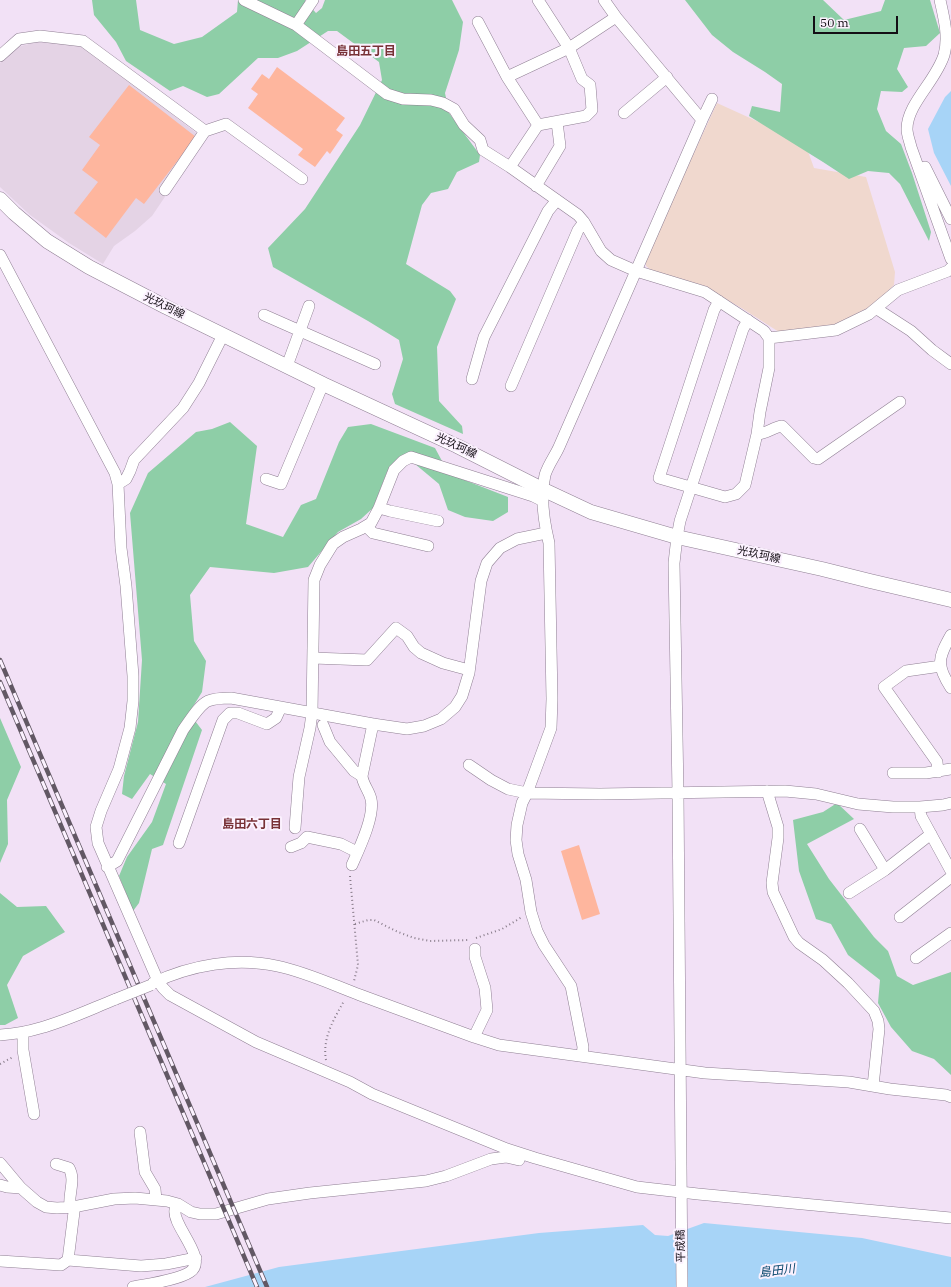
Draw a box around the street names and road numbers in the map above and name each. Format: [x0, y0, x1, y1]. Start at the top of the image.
street label: 光玖珂線 [141, 290, 187, 322]
street label: 光玖珂線 [433, 431, 479, 461]
street label: 光玖珂線 [736, 544, 782, 566]
street label: 平成橋 [674, 1229, 688, 1263]

